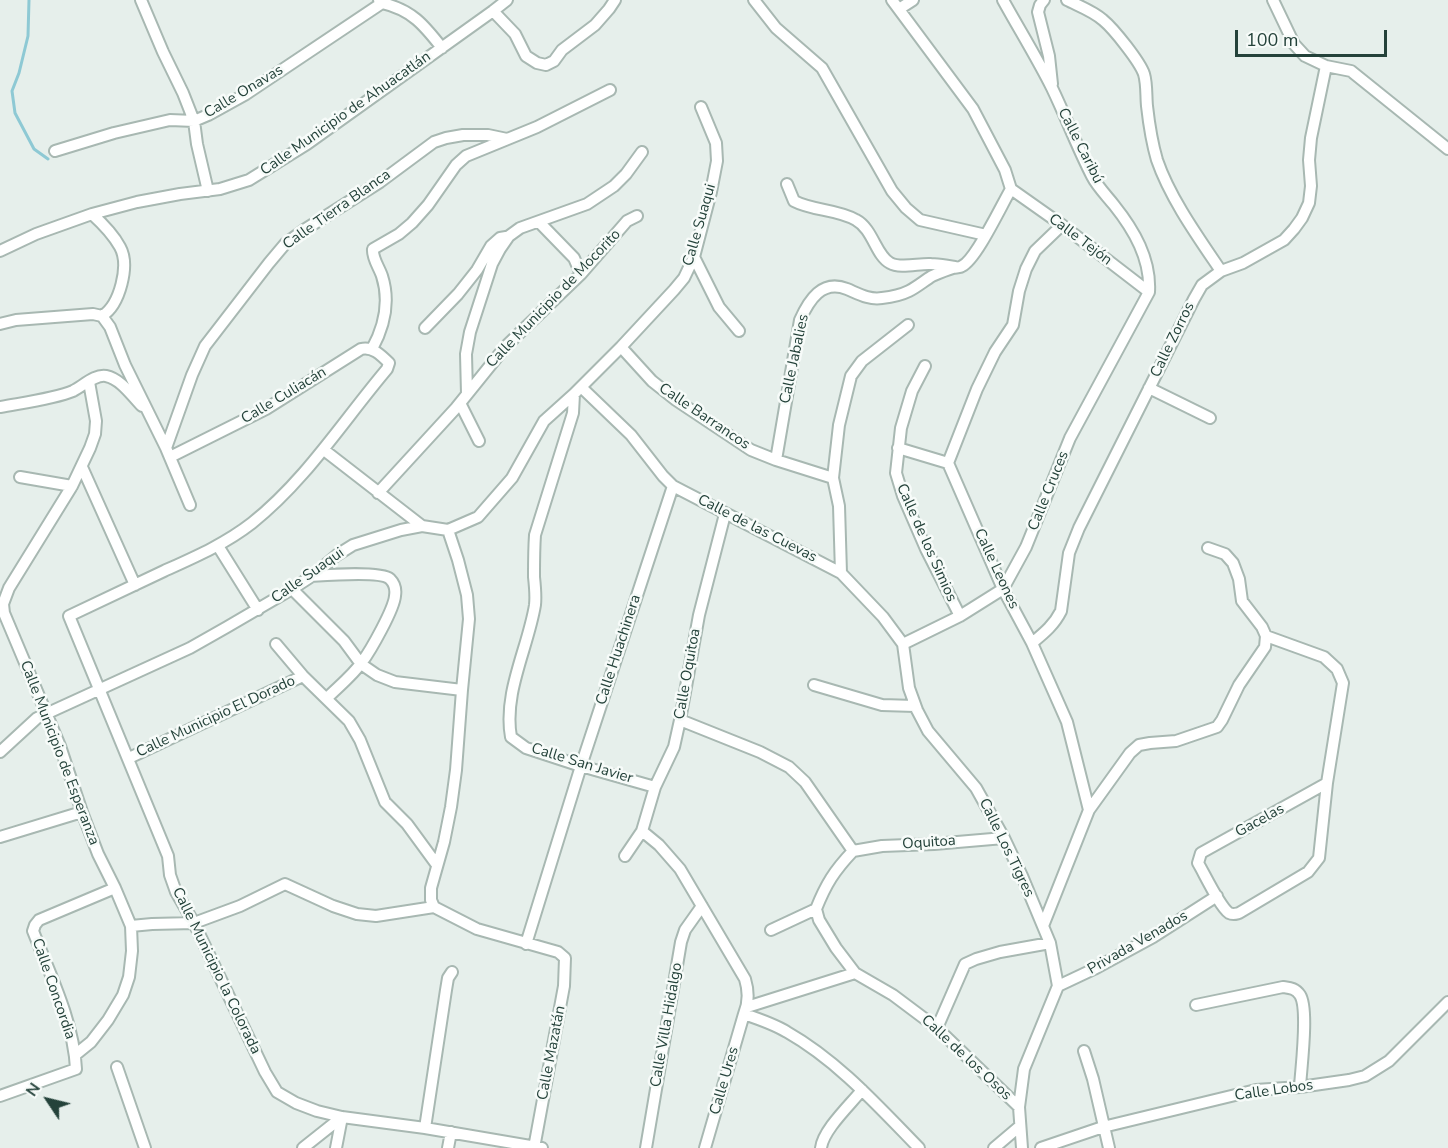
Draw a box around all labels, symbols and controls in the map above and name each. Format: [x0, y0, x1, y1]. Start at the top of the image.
scale bar [1238, 18, 1390, 56]
text: 100 m [1246, 28, 1298, 52]
street label: Calle Municipio de Ahuacatlán [257, 48, 435, 180]
street label: Calle Onavas [201, 61, 287, 123]
street label: Calle Caribú [1053, 105, 1107, 187]
street label: Calle Tierra Blanca [280, 166, 394, 254]
street label: Calle Suaqui [680, 182, 720, 268]
street label: Calle Tejón [1045, 210, 1115, 270]
street label: Calle Municipio de Mocorito [483, 226, 625, 372]
street label: Calle Zorros [1147, 299, 1199, 381]
street label: Calle Jabalies [777, 313, 813, 405]
street label: Calle Culiacán [238, 364, 330, 428]
street label: Calle Barrancos [655, 380, 753, 454]
street label: Calle Cruces [1025, 449, 1073, 533]
street label: Calle de los Simios [892, 481, 960, 605]
street label: Calle de las Cuevas [694, 491, 820, 567]
street label: Calle Leones [970, 526, 1022, 612]
street label: Calle Suaqui [268, 544, 348, 608]
street label: Calle Huachinera [593, 593, 645, 707]
street label: Calle Oquitoa [671, 627, 705, 721]
street label: Calle Municipio de Esperanza [15, 658, 103, 848]
street label: Calle Municipio El Dorado [134, 672, 298, 762]
street label: Calle San Javier [529, 740, 635, 788]
street label: Calle Los Tigres [974, 796, 1038, 900]
street label: Gacelas [1232, 800, 1288, 842]
street label: Oquitoa [902, 832, 956, 854]
street label: Calle Municipio la Colorada [168, 885, 264, 1057]
street label: Privada Venados [1085, 907, 1191, 979]
street label: Calle Concordia [27, 936, 79, 1042]
street label: Calle Villa Hidalgo [647, 961, 687, 1089]
street label: Calle Mazatán [534, 1004, 570, 1102]
street label: Calle de los Osos [917, 1011, 1015, 1105]
street label: Calle Ures [707, 1045, 743, 1117]
north arrow [18, 1070, 78, 1130]
street label: Calle Lobos [1234, 1077, 1314, 1105]
text: N [21, 1078, 46, 1101]

